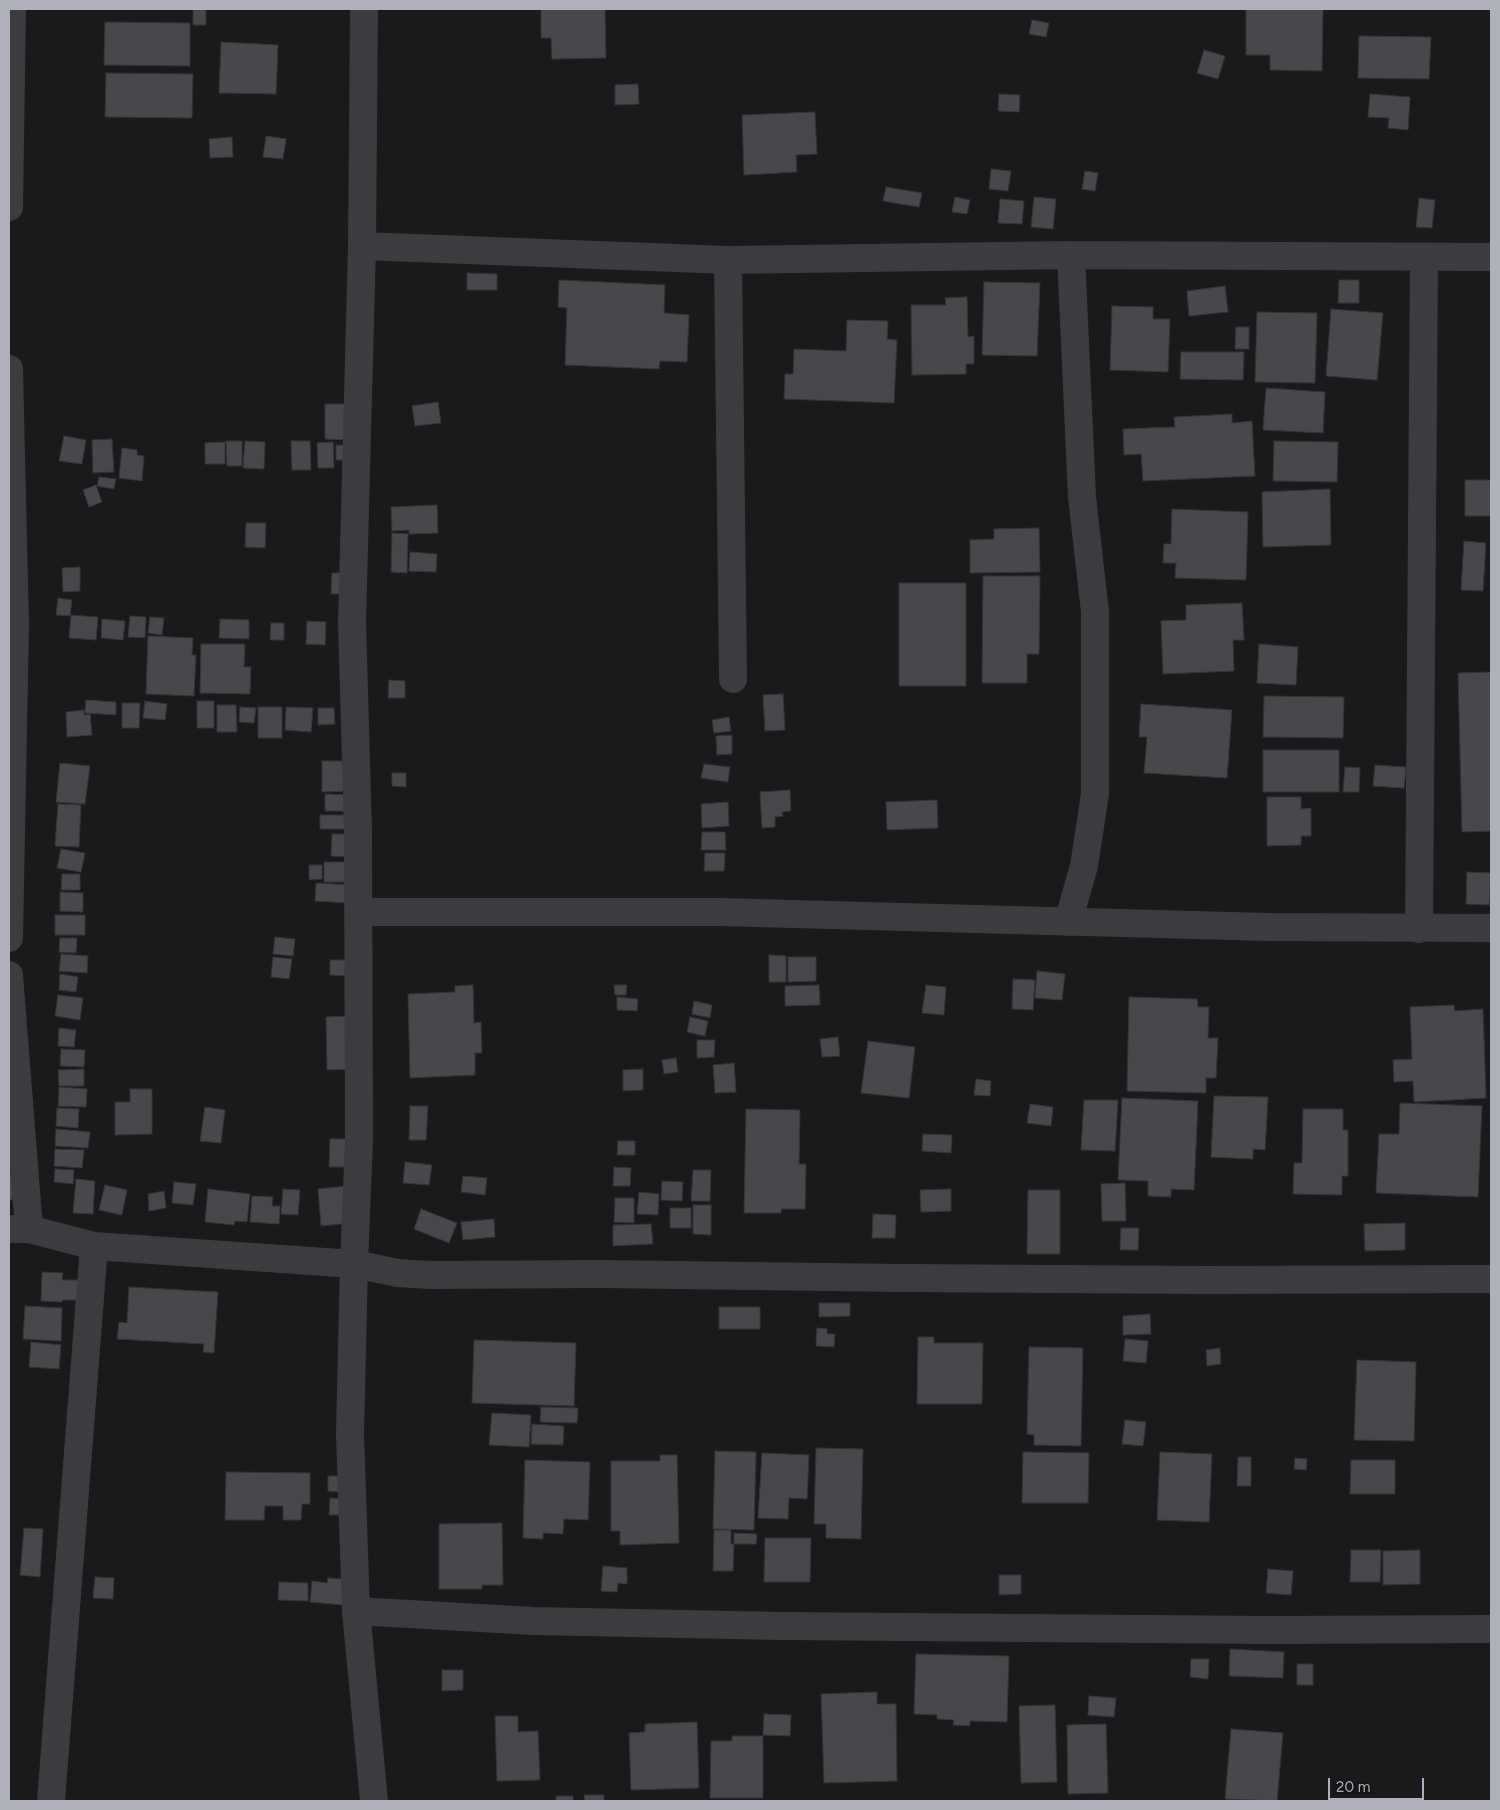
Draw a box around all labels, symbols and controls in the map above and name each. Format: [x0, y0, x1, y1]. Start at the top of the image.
scale bar [1330, 1768, 1426, 1800]
text: 20 m [1336, 1778, 1370, 1796]

